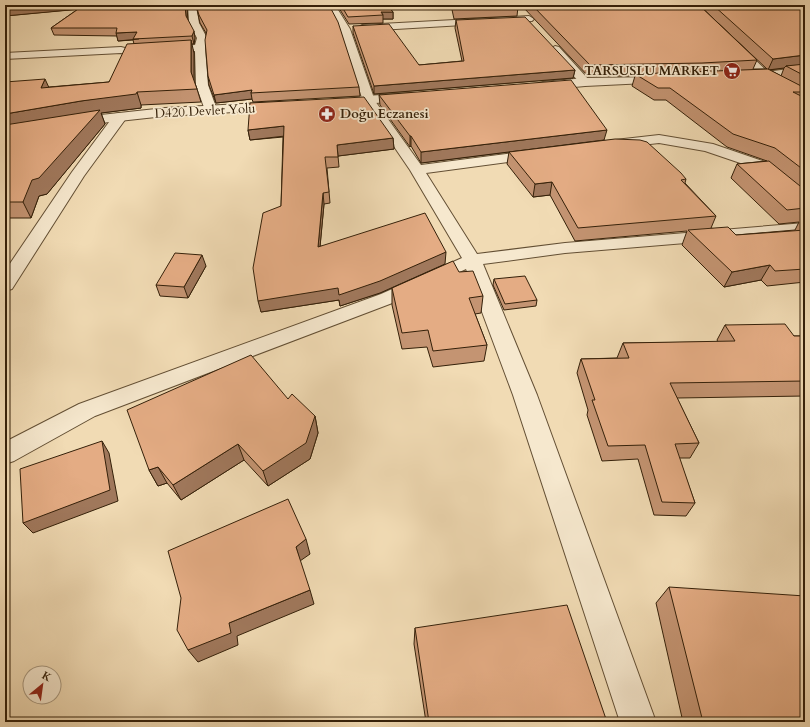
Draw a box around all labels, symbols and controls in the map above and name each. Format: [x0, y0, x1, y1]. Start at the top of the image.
supermarket icon: TARSUSLU MARKET [722, 61, 742, 81]
place label: TARSUSLU MARKET [584, 62, 719, 80]
street label: D420 Devlet Yolu [154, 99, 256, 123]
pharmacy icon: Doğu Eczanesi [317, 104, 337, 124]
place label: Doğu Eczanesi [340, 105, 429, 123]
north arrow [22, 665, 62, 705]
text: K [39, 668, 54, 685]

